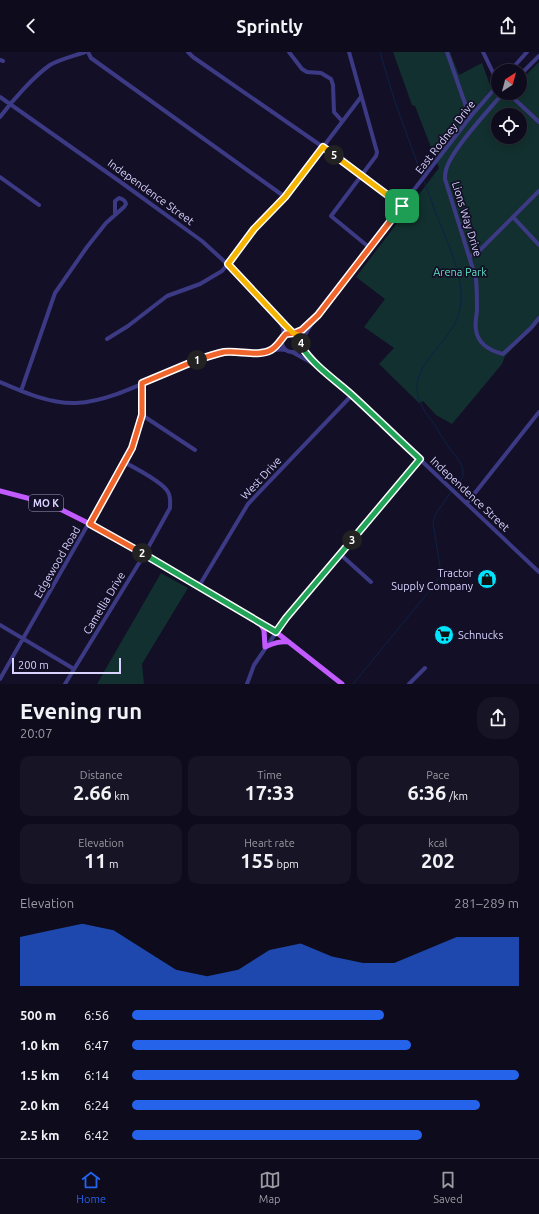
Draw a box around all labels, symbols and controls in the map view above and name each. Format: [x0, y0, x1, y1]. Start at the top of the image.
icon: back [20, 15, 42, 37]
icon: share [497, 15, 519, 37]
text: Sprintly [236, 16, 303, 36]
north arrow [491, 64, 527, 100]
map controls [491, 64, 527, 144]
street label: East Rodney Drive [413, 98, 477, 176]
button: locate [491, 108, 527, 144]
pin: 5 [324, 145, 344, 165]
text: 5 [331, 149, 337, 161]
street label: Independence Street [106, 157, 197, 228]
street label: Lions Way Drive [450, 180, 484, 258]
pin [385, 189, 419, 223]
icon: arrive [391, 195, 413, 217]
park label: Arena Park [433, 266, 487, 278]
pin: 4 [291, 333, 311, 353]
text: 4 [298, 337, 304, 349]
pin: 1 [187, 350, 207, 370]
text: 1 [194, 354, 200, 366]
street label: West Drive [238, 454, 284, 502]
street label: Independence Street [428, 454, 512, 534]
road number: MO K [29, 495, 63, 511]
street label: Edgewood Road [32, 524, 82, 600]
pin: 3 [342, 530, 362, 550]
text: 3 [349, 534, 355, 546]
pin: 2 [132, 543, 152, 563]
text: 2 [139, 547, 145, 559]
place label: Tractor Supply Company [391, 567, 474, 592]
shop icon: Tractor Supply Company [476, 568, 498, 590]
street label: Camellia Drive [81, 570, 127, 636]
supermarket icon: Schnucks [433, 624, 455, 646]
place label: Schnucks [458, 629, 503, 641]
scale bar [12, 656, 121, 675]
text: 200 m [18, 659, 49, 671]
button: share [477, 697, 519, 739]
text: Evening run [20, 698, 142, 723]
text: 20:07 [20, 726, 53, 740]
text: Distance [80, 769, 122, 781]
text: Time [257, 769, 282, 781]
text: Pace [426, 769, 449, 781]
text: 2.66 [73, 781, 112, 804]
text: 17:33 [244, 781, 295, 804]
text: 6:36 [408, 781, 446, 804]
text: km [112, 790, 129, 802]
text: /km [446, 790, 468, 802]
text: Elevation [78, 837, 124, 849]
text: Heart rate [244, 837, 295, 849]
text: kcal [428, 837, 447, 849]
text: 11 [84, 849, 106, 872]
text: 155 [240, 849, 274, 872]
text: 202 [421, 849, 455, 872]
text: m [106, 858, 118, 870]
text: bpm [274, 858, 299, 870]
text: Elevation [20, 896, 74, 910]
text: 281–289 m [454, 896, 519, 910]
text: 500 m [20, 1008, 56, 1022]
text: 6:56 [84, 1008, 109, 1022]
text: 1.0 km [20, 1038, 59, 1052]
text: 6:47 [84, 1038, 109, 1052]
text: 1.5 km [20, 1068, 59, 1082]
text: 6:14 [84, 1068, 109, 1082]
text: 2.0 km [20, 1098, 59, 1112]
text: 6:24 [84, 1098, 109, 1112]
text: 2.5 km [20, 1128, 59, 1142]
text: 6:42 [84, 1128, 109, 1142]
tab: Home [76, 1169, 106, 1205]
tab: Map [259, 1169, 281, 1205]
tab: Saved [433, 1169, 463, 1205]

